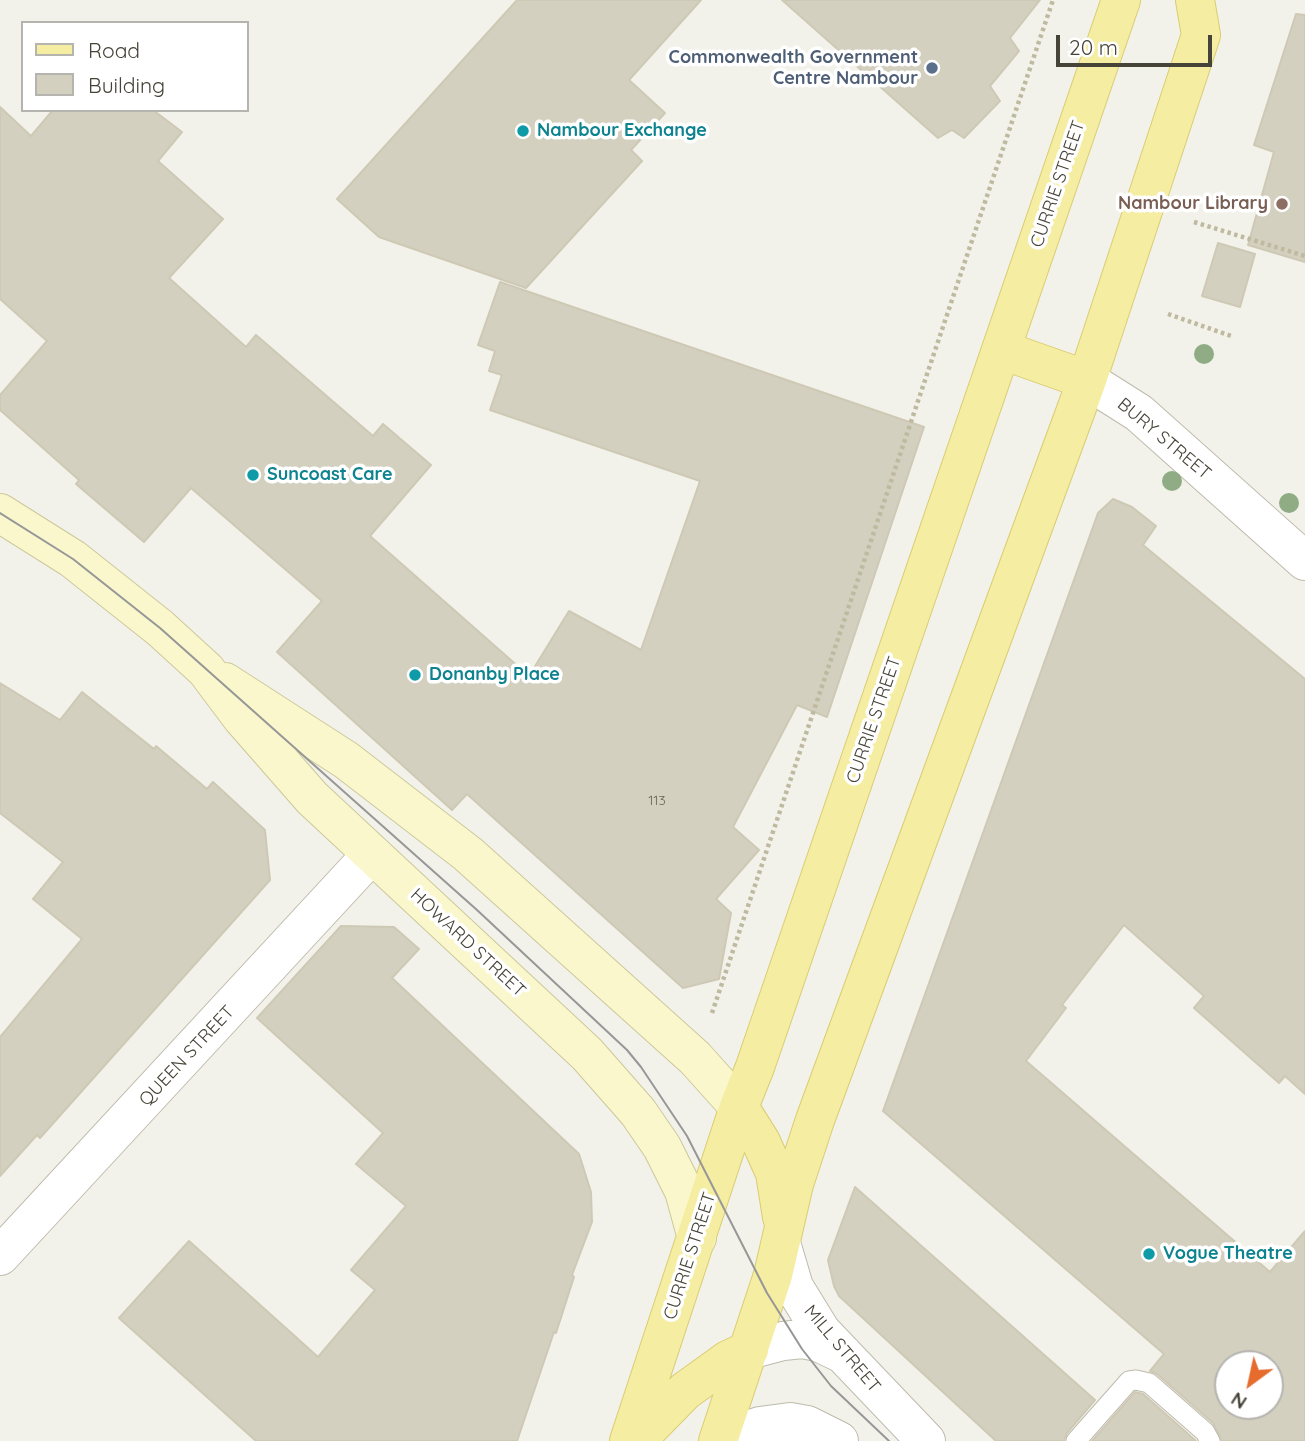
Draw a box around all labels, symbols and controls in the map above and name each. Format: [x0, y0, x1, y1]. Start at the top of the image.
legend [21, 21, 248, 112]
scale bar [1060, 21, 1216, 65]
text: 20 m [1069, 34, 1118, 60]
text: Road [88, 37, 140, 63]
place label: Commonwealth Government Centre Nambour [669, 47, 918, 90]
marker: Commonwealth Government Centre Nambour [924, 60, 940, 76]
text: Building [88, 72, 165, 98]
street label: CURRIE STREET [1026, 118, 1090, 250]
place label: Nambour Exchange [537, 120, 707, 142]
marker: Nambour Exchange [515, 123, 531, 139]
place label: Nambour Library [1118, 193, 1268, 215]
marker: Nambour Library [1274, 196, 1290, 212]
street label: BURY STREET [1113, 394, 1215, 484]
place label: Suncoast Care [267, 464, 393, 486]
marker: Suncoast Care [245, 467, 261, 483]
street label: CURRIE STREET [842, 654, 906, 786]
place label: Donanby Place [429, 664, 560, 686]
marker: Donanby Place [407, 667, 423, 683]
house number: 113 [648, 793, 666, 809]
street label: HOWARD STREET [406, 884, 530, 1002]
street label: QUEEN STREET [135, 1001, 239, 1111]
street label: CURRIE STREET [659, 1190, 721, 1322]
place label: Vogue Theatre [1163, 1243, 1293, 1265]
marker: Vogue Theatre [1141, 1246, 1157, 1262]
street label: MILL STREET [799, 1301, 885, 1397]
north arrow [1214, 1350, 1284, 1420]
text: N [1226, 1387, 1251, 1415]

